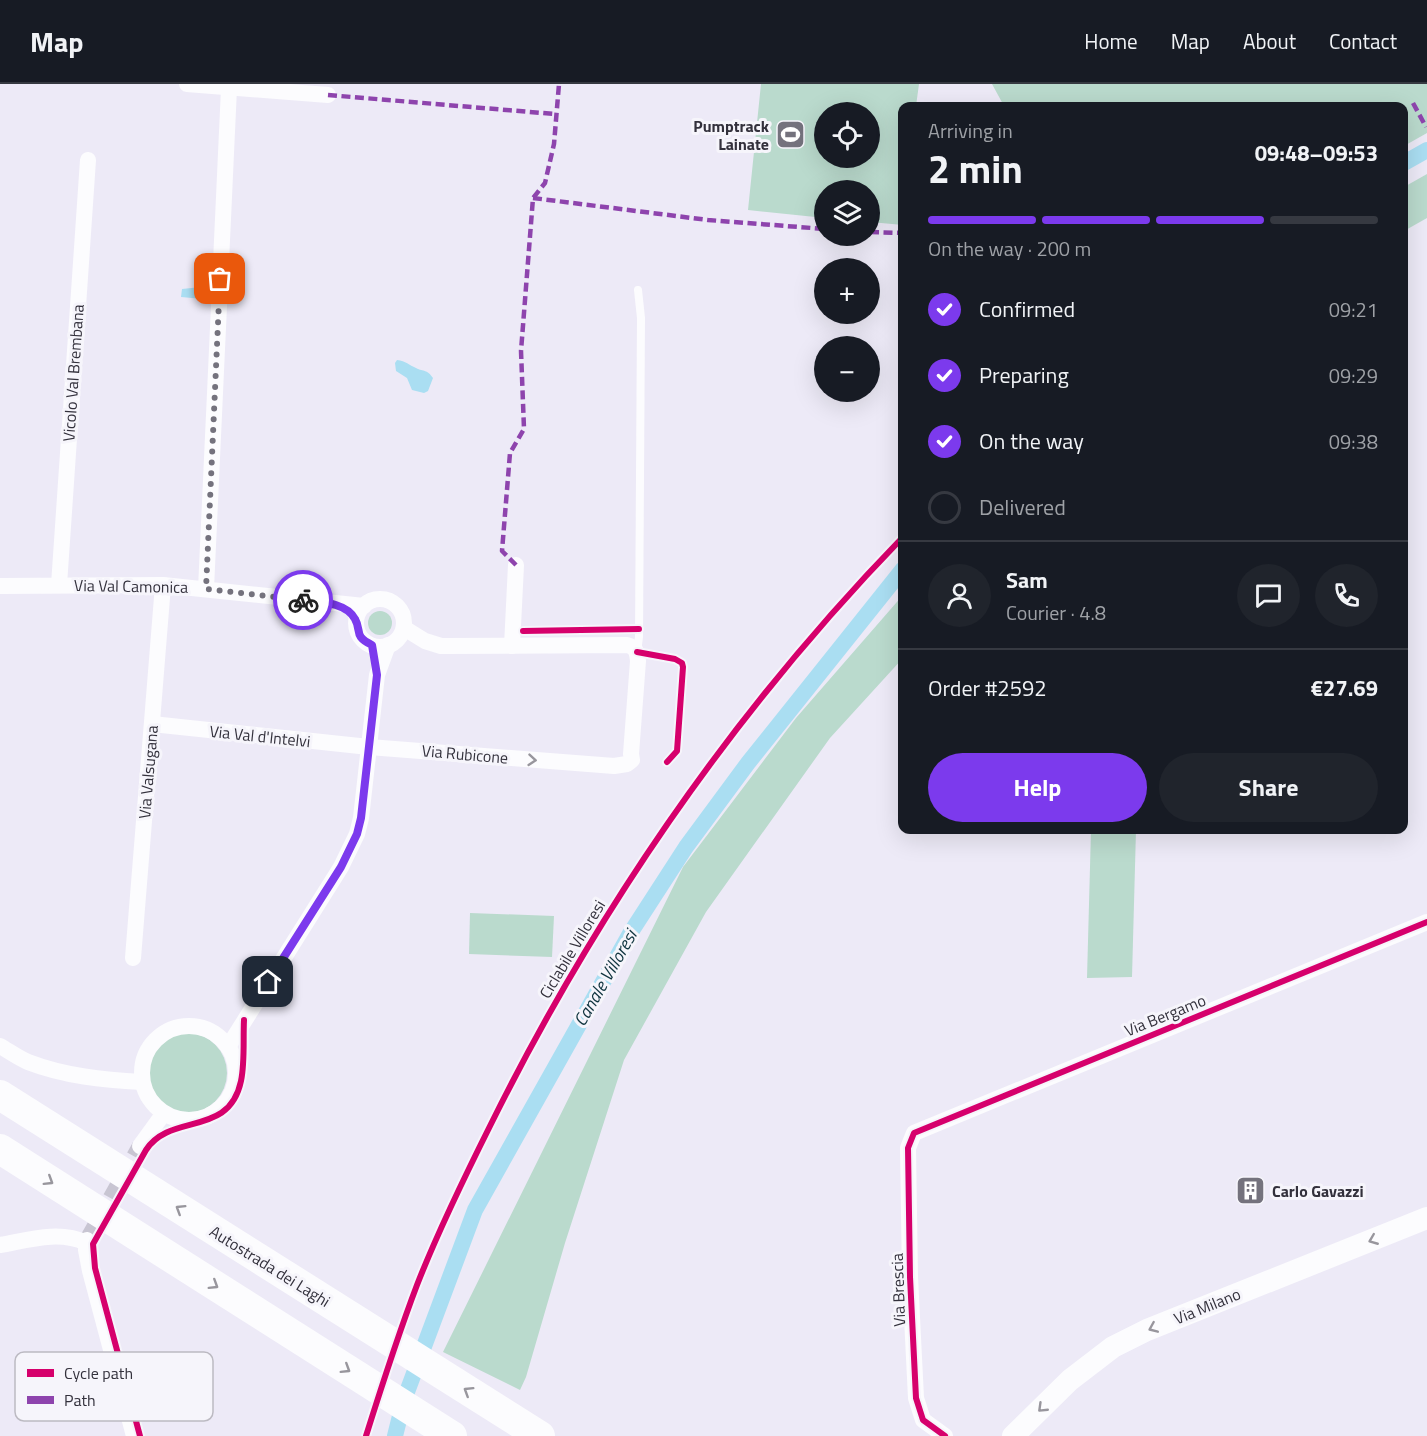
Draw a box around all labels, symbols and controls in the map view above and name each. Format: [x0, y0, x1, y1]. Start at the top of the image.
text: Map [30, 20, 84, 63]
text: Home [1084, 25, 1138, 57]
text: Map [1171, 25, 1210, 57]
text: About [1243, 25, 1296, 57]
text: Contact [1329, 25, 1397, 57]
map controls [814, 102, 880, 402]
button: locate [814, 102, 880, 168]
place label: Pumptrack Lainate [693, 114, 770, 156]
text: Arriving in [928, 115, 1013, 146]
sports icon: Pumptrack Lainate [774, 119, 806, 151]
text: 09:48–09:53 [1255, 136, 1378, 170]
text: 2 min [928, 139, 1023, 198]
button: layers [814, 180, 880, 246]
text: On the way · 200 m [928, 233, 1091, 264]
pin [194, 253, 245, 304]
button: + [814, 258, 880, 324]
icon: bag [203, 262, 236, 295]
text: Confirmed [979, 292, 1075, 326]
icon: check [928, 293, 961, 326]
text: 09:21 [1329, 294, 1378, 325]
street label: Vicolo Val Brembana [56, 304, 90, 442]
button: − [814, 336, 880, 402]
text: Preparing [979, 358, 1069, 392]
icon: check [928, 359, 961, 392]
text: 09:29 [1329, 360, 1378, 391]
text: On the way [979, 424, 1084, 458]
icon: check [928, 425, 961, 458]
text: 09:38 [1329, 426, 1378, 457]
text: Delivered [979, 490, 1066, 524]
text: Sam [1006, 563, 1048, 597]
button: person [928, 564, 991, 627]
button: chat [1237, 564, 1300, 627]
button: phone [1315, 564, 1378, 627]
courier [273, 570, 333, 630]
street label: Via Val Camonica [74, 573, 188, 599]
icon: bike [287, 584, 320, 617]
text: Courier · 4.8 [1006, 597, 1106, 628]
text: Order #2592 [928, 671, 1047, 705]
text: €27.69 [1311, 671, 1378, 705]
street label: Via Val d'Intelvi [208, 719, 312, 753]
street label: Via Valsugana [132, 724, 164, 820]
street label: Via Rubicone [421, 738, 509, 770]
one-way arrow [527, 753, 536, 766]
button: Help [928, 753, 1147, 822]
button: Share [1159, 753, 1378, 822]
street label: Ciclabile Villoresi [533, 895, 611, 1003]
water label: Canale Villoresi [566, 923, 645, 1031]
pin [242, 956, 293, 1007]
icon: home [251, 965, 284, 998]
street label: Via Bergamo [1121, 988, 1209, 1042]
one-way arrow [43, 1173, 54, 1184]
building icon: Carlo Gavazzi [1235, 1175, 1267, 1207]
place label: Carlo Gavazzi [1272, 1179, 1364, 1203]
one-way arrow [175, 1205, 186, 1216]
street label: Autostrada dei Laghi [205, 1219, 335, 1313]
one-way arrow [1368, 1232, 1378, 1245]
street label: Via Brescia [885, 1253, 911, 1327]
one-way arrow [208, 1278, 218, 1290]
street label: Via Milano [1170, 1282, 1244, 1330]
one-way arrow [1148, 1321, 1159, 1333]
legend [15, 1352, 213, 1421]
text: Cycle path [64, 1361, 133, 1385]
one-way arrow [339, 1362, 350, 1373]
one-way arrow [464, 1386, 474, 1398]
text: Path [64, 1388, 96, 1412]
one-way arrow [1038, 1401, 1049, 1412]

